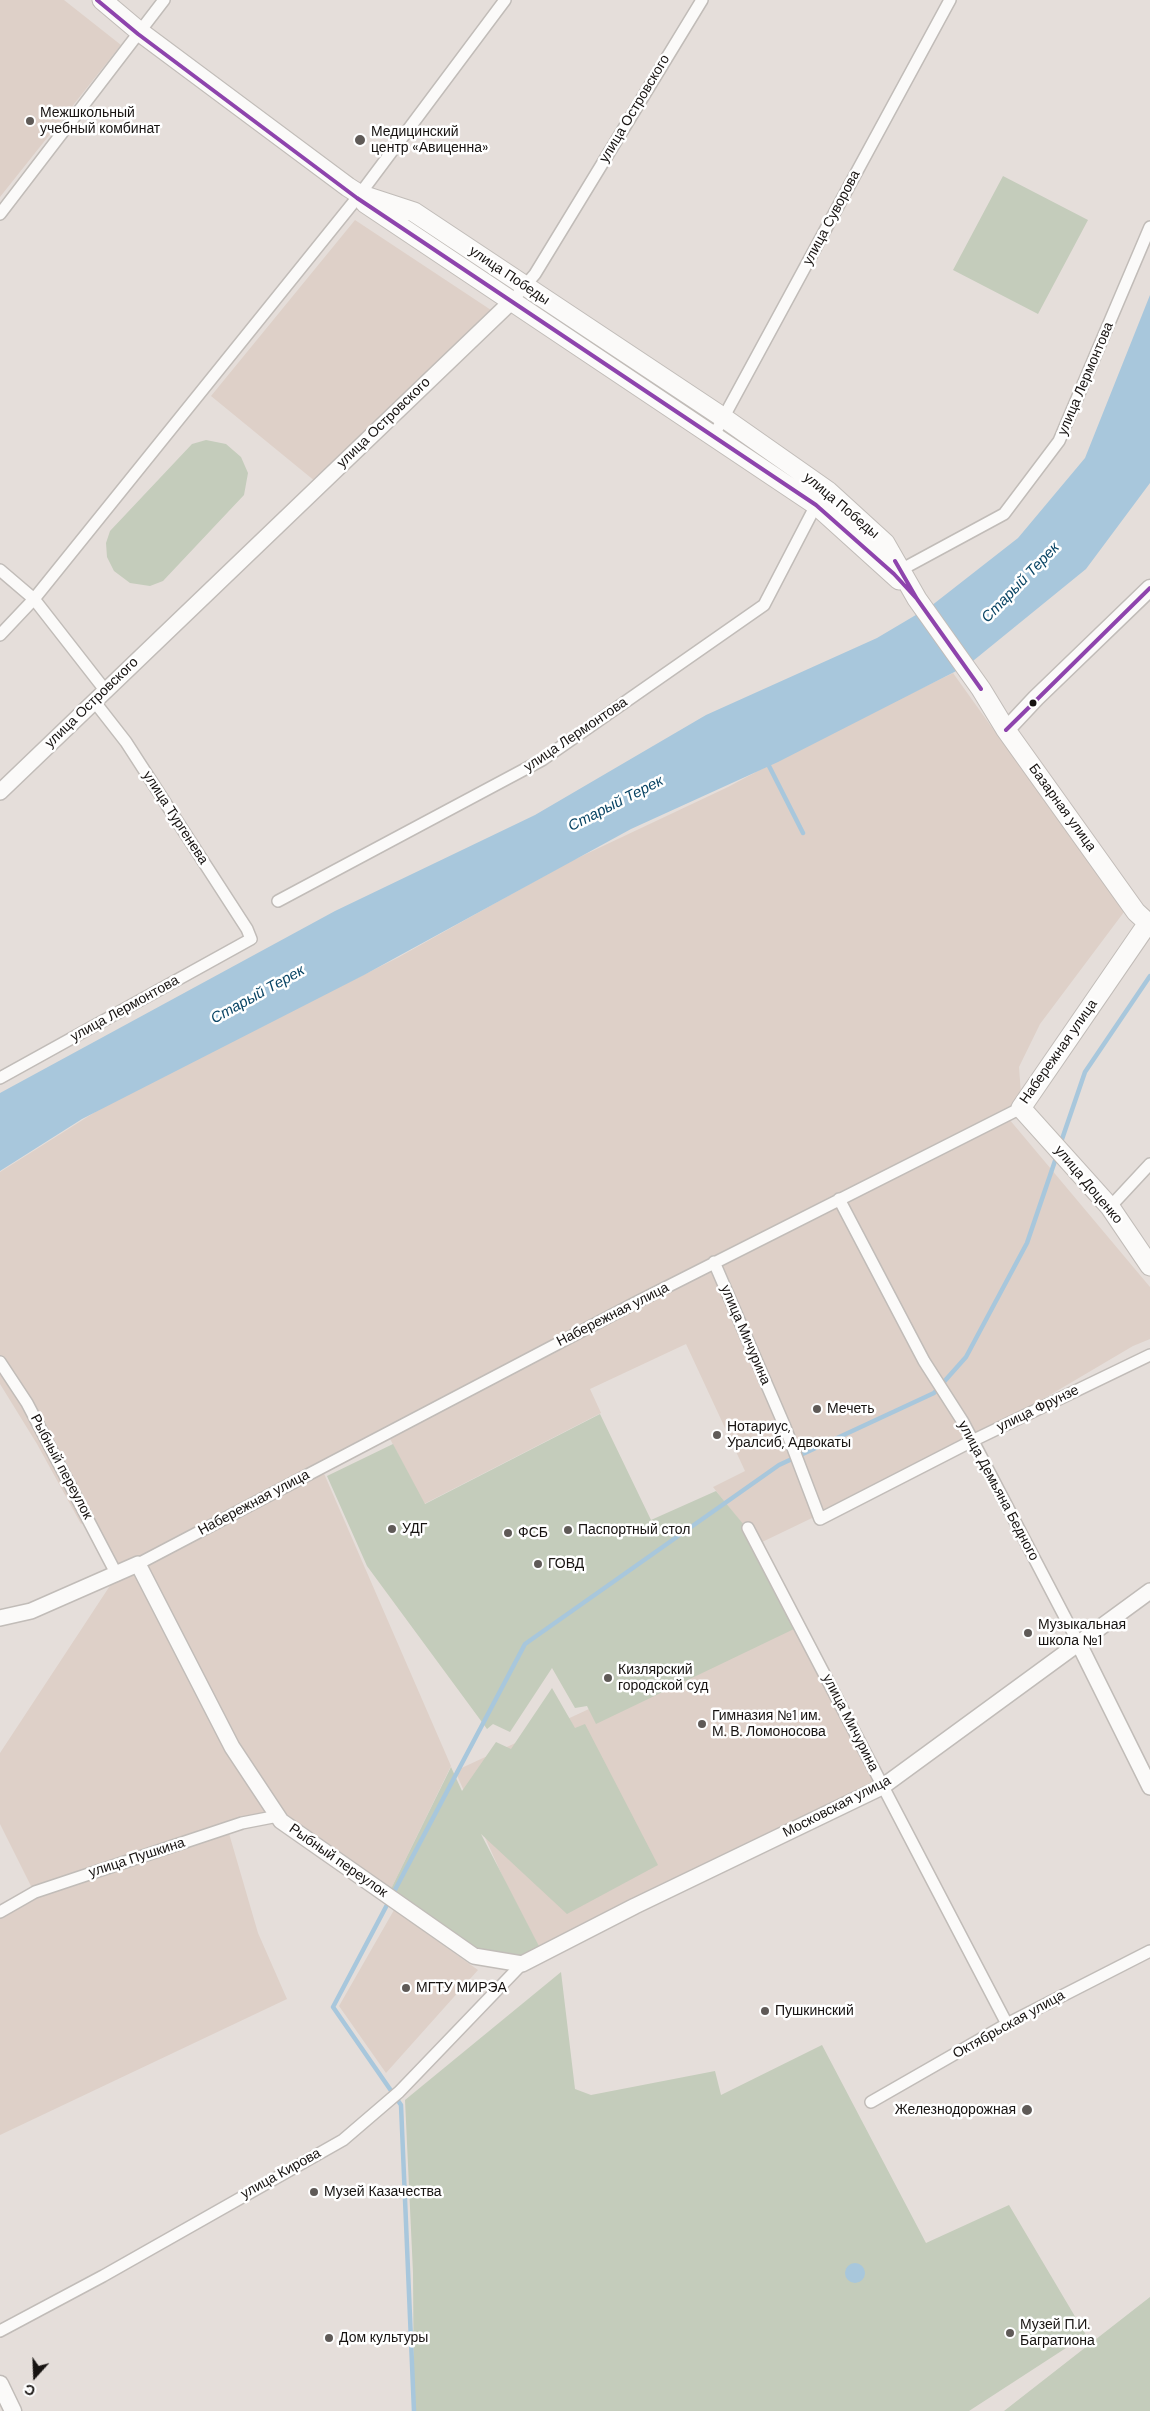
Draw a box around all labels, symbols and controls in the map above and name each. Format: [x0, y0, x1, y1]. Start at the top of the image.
street label: улица Островского [596, 52, 674, 166]
place label: Межшкольный учебный комбинат [40, 105, 160, 138]
marker: Межшкольный учебный комбинат [24, 115, 36, 127]
place label: Медицинский центр «Авиценна» [371, 124, 488, 156]
marker: Медицинский центр «Авиценна» [353, 133, 367, 147]
street label: улица Суворова [800, 168, 864, 268]
street label: улица Победы [465, 243, 553, 309]
street label: улица Лермонтова [1055, 320, 1117, 438]
street label: улица Островского [334, 374, 434, 472]
street label: улица Победы [800, 469, 882, 543]
water label: Старый Терек [978, 539, 1064, 627]
street label: улица Островского [42, 654, 142, 752]
street label: улица Лермонтова [521, 694, 631, 776]
unlabelled marker [1028, 698, 1038, 708]
street label: Базарная улица [1025, 761, 1099, 855]
street label: улица Тургенева [139, 768, 211, 868]
water label: Старый Терек [565, 772, 667, 836]
water label: Старый Терек [208, 962, 308, 1028]
street label: улица Лермонтова [68, 972, 182, 1046]
street label: Набережная улица [1017, 997, 1101, 1107]
street label: улица Доценко [1050, 1142, 1126, 1228]
street label: Набережная улица [554, 1279, 672, 1351]
street label: улица Мичурина [716, 1282, 774, 1388]
street label: улица Фрунзе [994, 1382, 1082, 1436]
place label: Мечеть [827, 1401, 874, 1417]
marker: Мечеть [811, 1403, 823, 1415]
street label: Рыбный переулок [26, 1412, 96, 1522]
street label: улица Демьяна Бедного [954, 1418, 1042, 1564]
place label: Нотариус, Уралсиб, Адвокаты [727, 1419, 851, 1451]
marker: Нотариус, Уралсиб, Адвокаты [711, 1429, 723, 1441]
street label: Набережная улица [195, 1467, 313, 1539]
place label: УДГ [402, 1521, 427, 1537]
place label: Паспортный стол [578, 1522, 690, 1538]
marker: УДГ [386, 1523, 398, 1535]
marker: Паспортный стол [562, 1524, 574, 1536]
place label: ФСБ [518, 1525, 548, 1541]
marker: ФСБ [502, 1527, 514, 1539]
place label: ГОВД [548, 1556, 584, 1572]
marker: ГОВД [532, 1558, 544, 1570]
place label: Музыкальная школа №1 [1038, 1617, 1126, 1650]
marker: Музыкальная школа №1 [1022, 1627, 1034, 1639]
place label: Кизлярский городской суд [618, 1662, 708, 1694]
marker: Кизлярский городской суд [602, 1672, 614, 1684]
street label: улица Мичурина [818, 1672, 882, 1774]
place label: Гимназия №1 им. М. В. Ломоносова [712, 1708, 826, 1740]
marker: Гимназия №1 им. М. В. Ломоносова [696, 1718, 708, 1730]
street label: Московская улица [780, 1773, 894, 1841]
street label: Рыбный переулок [285, 1821, 391, 1901]
street label: улица Пушкина [87, 1835, 187, 1881]
place label: МГТУ МИРЭА [416, 1980, 507, 1996]
marker: МГТУ МИРЭА [400, 1982, 412, 1994]
street label: Октябрьская улица [950, 1987, 1068, 2063]
place label: Пушкинский [775, 2003, 854, 2019]
marker: Пушкинский [759, 2005, 771, 2017]
place label: Железнодорожная [895, 2102, 1016, 2118]
marker: Железнодорожная [1020, 2103, 1034, 2117]
street label: улица Кирова [238, 2145, 324, 2203]
place label: Музей Казачества [324, 2184, 442, 2200]
marker: Музей Казачества [308, 2186, 320, 2198]
place label: Музей П.И. Багратиона [1020, 2317, 1095, 2350]
marker: Музей П.И. Багратиона [1004, 2327, 1016, 2339]
place label: Дом культуры [339, 2330, 428, 2346]
marker: Дом культуры [323, 2332, 335, 2344]
north arrow [10, 2351, 60, 2401]
text: С [22, 2380, 38, 2400]

